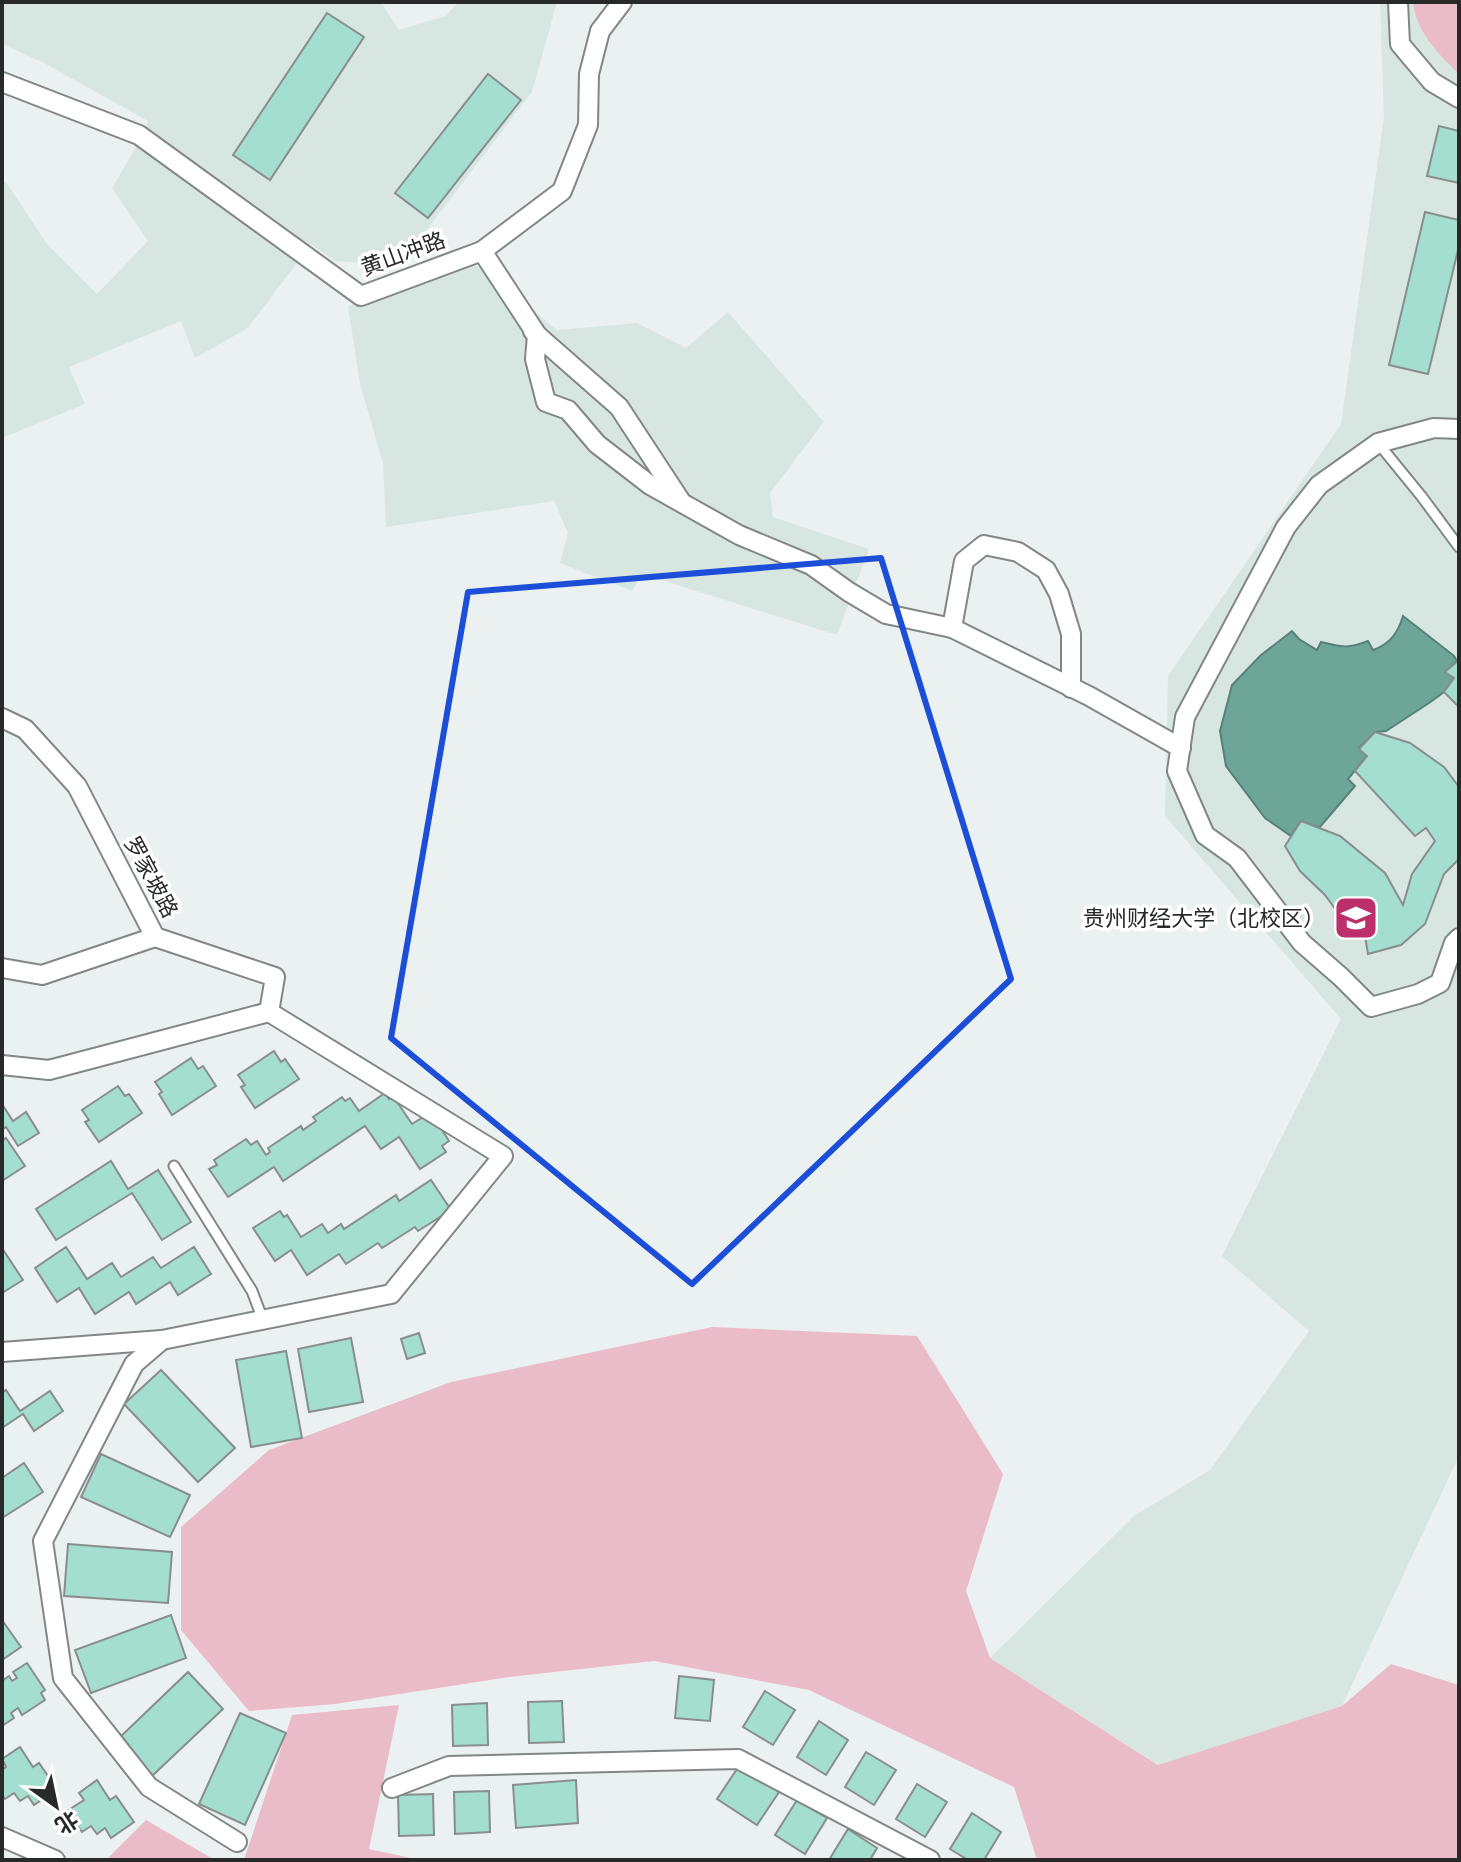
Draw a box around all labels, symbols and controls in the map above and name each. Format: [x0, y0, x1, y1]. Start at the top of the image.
street label: 黄山冲路 [357, 227, 449, 281]
street label: 罗家坡路 [119, 832, 183, 922]
school or university icon: 贵州财经大学（北校区） [1332, 894, 1380, 942]
place label: 贵州财经大学（北校区） [1083, 906, 1325, 931]
north arrow [16, 1766, 96, 1846]
text: 北 [51, 1806, 83, 1839]

